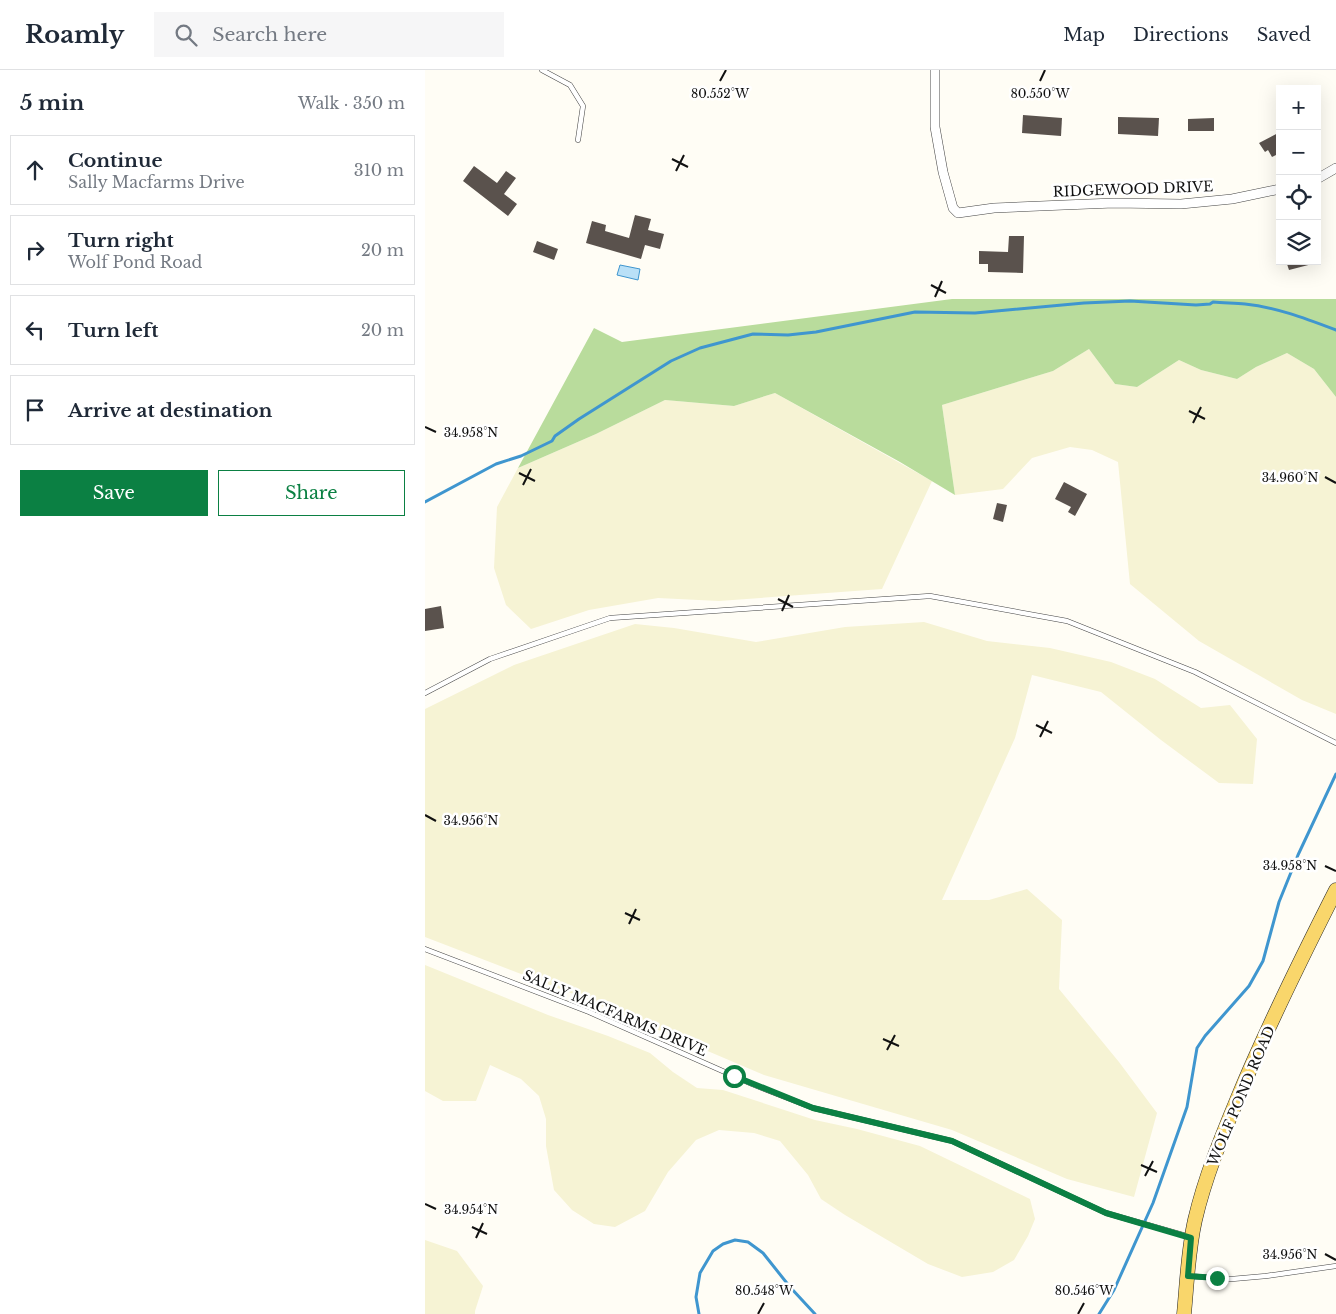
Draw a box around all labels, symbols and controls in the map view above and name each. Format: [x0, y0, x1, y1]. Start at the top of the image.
search box [154, 12, 504, 57]
text: Roamly [25, 20, 124, 49]
icon: search [172, 21, 200, 49]
text: Search here [212, 23, 327, 46]
text: Map [1063, 24, 1105, 46]
text: Directions [1133, 24, 1229, 46]
text: Saved [1257, 24, 1311, 46]
map controls [1276, 85, 1321, 265]
button: + [1276, 85, 1321, 130]
text: 80.552°W [691, 86, 750, 101]
text: 80.550°W [1010, 86, 1071, 101]
text: 5 min [20, 90, 84, 116]
text: Walk · 350 m [298, 93, 405, 113]
button: − [1276, 130, 1321, 175]
text: Continue [68, 149, 163, 172]
icon: ahead [21, 156, 49, 184]
text: 310 m [354, 160, 404, 180]
text: Sally Macfarms Drive [68, 172, 245, 192]
button: locate [1276, 175, 1321, 220]
street label: RIDGEWOOD DRIVE [1052, 177, 1214, 201]
button: layers [1276, 220, 1321, 265]
text: Turn right [68, 229, 174, 252]
icon: right [21, 236, 49, 264]
text: 20 m [361, 240, 404, 260]
text: Wolf Pond Road [68, 252, 202, 272]
icon: left [21, 316, 49, 344]
text: Turn left [68, 319, 159, 342]
text: 20 m [361, 320, 404, 340]
icon: arrive [21, 396, 49, 424]
text: Arrive at destination [68, 399, 272, 422]
text: 34.958°N [444, 425, 498, 440]
button: Save [20, 470, 208, 516]
button: Share [218, 470, 405, 516]
text: 34.960°N [1262, 470, 1318, 485]
text: 34.956°N [444, 813, 499, 828]
text: 34.958°N [1263, 858, 1317, 873]
street label: SALLY MACFARMS DRIVE [520, 966, 710, 1060]
street label: WOLF POND ROAD [1203, 1023, 1279, 1170]
route start [723, 1065, 746, 1088]
text: 34.954°N [444, 1202, 498, 1217]
text: 34.956°N [1263, 1247, 1318, 1262]
route end [1206, 1267, 1229, 1290]
text: 80.548°W [735, 1283, 794, 1298]
text: 80.546°W [1055, 1283, 1114, 1298]

